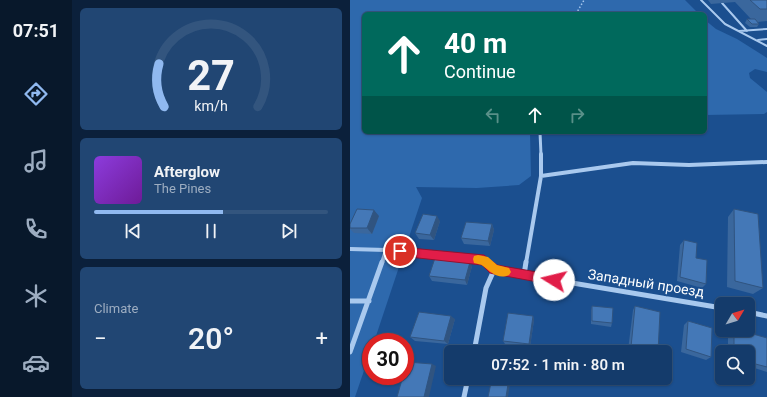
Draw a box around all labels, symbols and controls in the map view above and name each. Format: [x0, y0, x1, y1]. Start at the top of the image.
text: 07:51 [13, 20, 59, 41]
text: 40 m [444, 27, 507, 60]
icon: ahead [378, 28, 430, 80]
text: 27 [187, 51, 235, 100]
text: Continue [444, 61, 516, 82]
icon: directions [22, 80, 50, 108]
text: km/h [194, 97, 228, 113]
icon: left [482, 104, 504, 126]
icon: ahead [524, 104, 546, 126]
icon: right [566, 104, 588, 126]
icon: music [22, 147, 50, 175]
text: Afterglow [154, 163, 220, 181]
text: The Pines [154, 181, 211, 196]
icon: phone [22, 215, 50, 243]
icon: previous [122, 220, 144, 242]
icon: pause [200, 220, 222, 242]
icon: next [278, 220, 300, 242]
pin [383, 234, 417, 268]
icon: arrive [389, 240, 411, 262]
position arrow [533, 259, 575, 301]
street label: Западный проезд [587, 266, 706, 300]
icon: climate [22, 282, 50, 310]
north arrow [715, 297, 755, 337]
map controls [715, 297, 755, 385]
text: Climate [94, 301, 138, 316]
text: 20° [188, 321, 234, 356]
text: − [94, 326, 107, 351]
text: + [316, 326, 328, 351]
speed limit sign: 30 [362, 333, 414, 385]
button: search [715, 345, 755, 385]
icon: car [22, 349, 50, 377]
text: 07:52 · 1 min · 80 m [491, 356, 625, 374]

